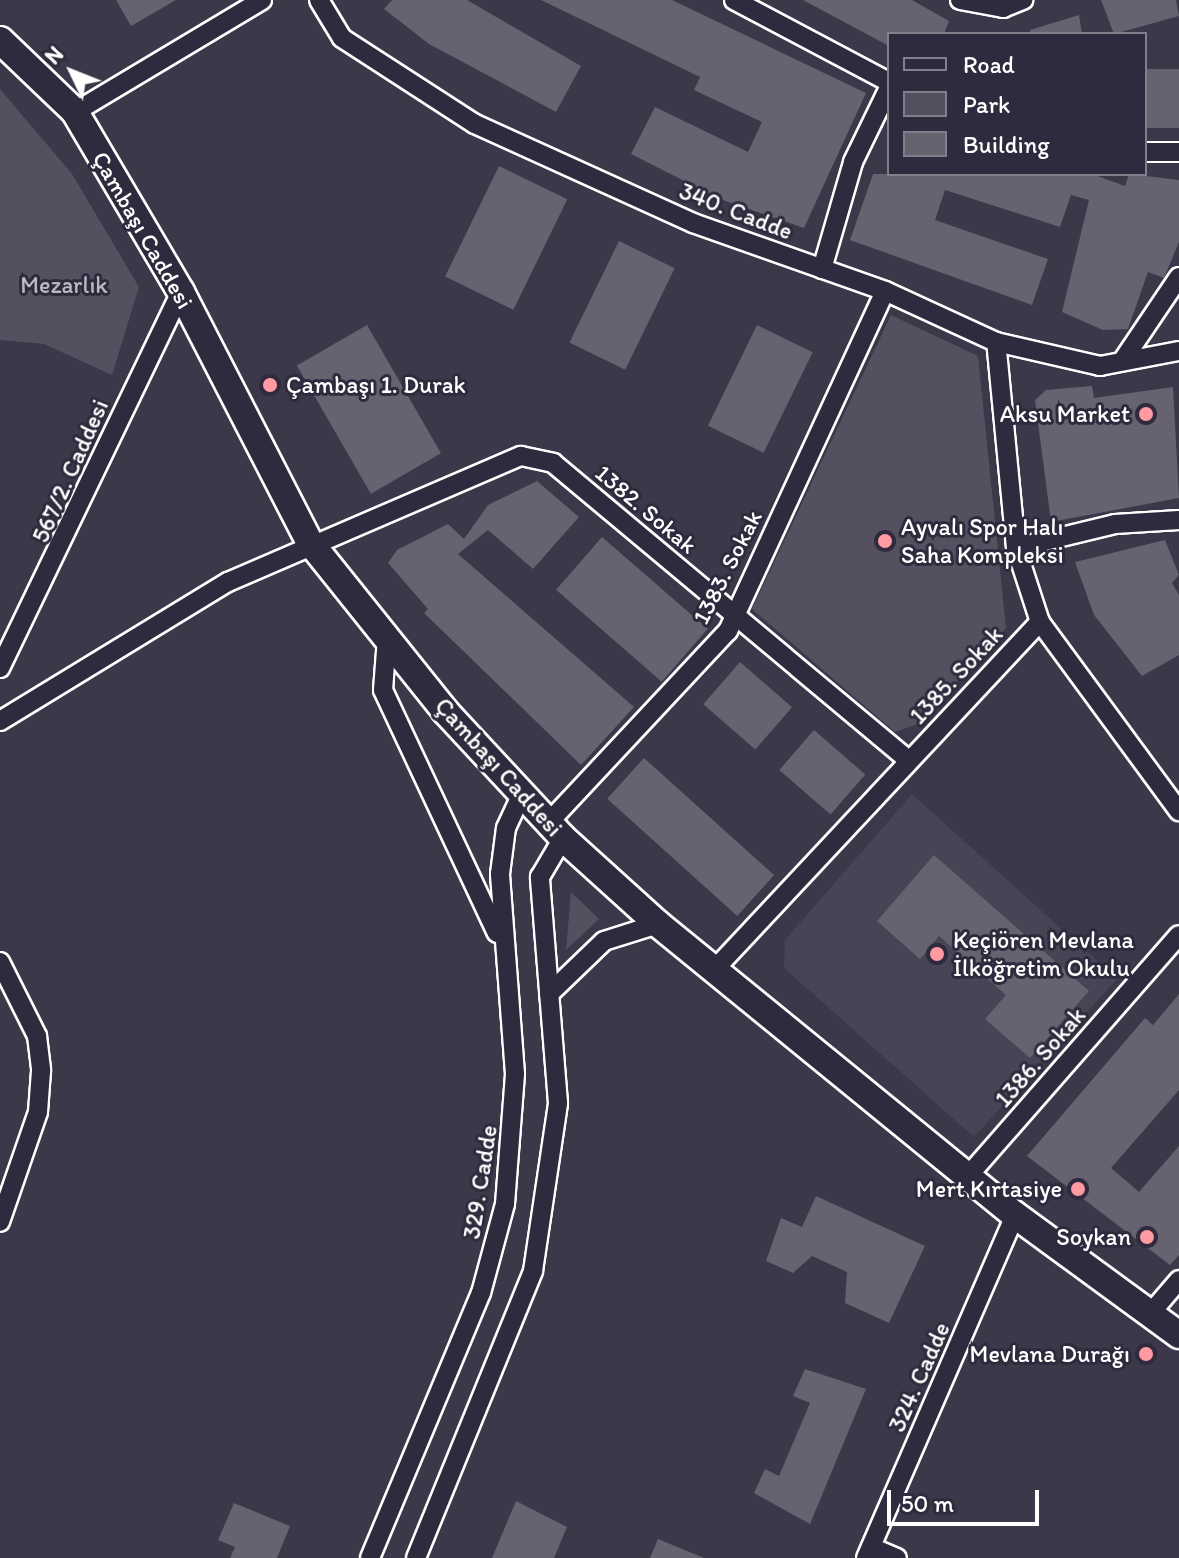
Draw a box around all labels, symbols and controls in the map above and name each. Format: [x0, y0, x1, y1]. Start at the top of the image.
north arrow [32, 32, 112, 112]
legend [887, 32, 1147, 176]
text: N [39, 41, 69, 70]
text: Road [963, 50, 1015, 79]
text: Park [963, 90, 1010, 119]
text: Building [963, 130, 1050, 159]
street label: Çambaşı Caddesi [86, 146, 200, 314]
street label: 340. Cadde [675, 176, 797, 246]
park label: Mezarlık [20, 271, 108, 299]
place label: Çambaşı 1. Durak [286, 371, 466, 399]
marker: Çambaşı 1. Durak [261, 376, 279, 394]
street label: 567/2. Caddesi [26, 395, 114, 547]
place label: Aksu Market [999, 400, 1130, 428]
marker: Aksu Market [1137, 405, 1155, 423]
street label: 1382. Sokak [589, 458, 703, 560]
street label: 1383. Sokak [686, 505, 768, 629]
place label: Ayvalı Spor Halı Saha Kompleksi [901, 513, 1064, 569]
marker: Ayvalı Spor Halı Saha Kompleksi [876, 532, 894, 550]
street label: 1385. Sokak [903, 620, 1009, 730]
street label: Çambaşı Caddesi [429, 692, 569, 842]
place label: Keçiören Mevlana İlköğretim Okulu [953, 926, 1135, 982]
marker: Keçiören Mevlana İlköğretim Okulu [928, 945, 946, 963]
street label: 1386. Sokak [989, 1001, 1091, 1113]
street label: 329. Cadde [457, 1123, 503, 1241]
place label: Mert Kırtasiye [916, 1175, 1062, 1203]
marker: Mert Kırtasiye [1069, 1180, 1087, 1198]
place label: Soykan [1056, 1223, 1131, 1251]
marker: Soykan [1138, 1228, 1156, 1246]
street label: 324. Cadde [882, 1318, 956, 1436]
place label: Mevlana Durağı [970, 1340, 1130, 1368]
marker: Mevlana Durağı [1137, 1345, 1155, 1363]
scale bar [891, 1474, 1043, 1524]
text: 50 m [901, 1489, 954, 1518]

